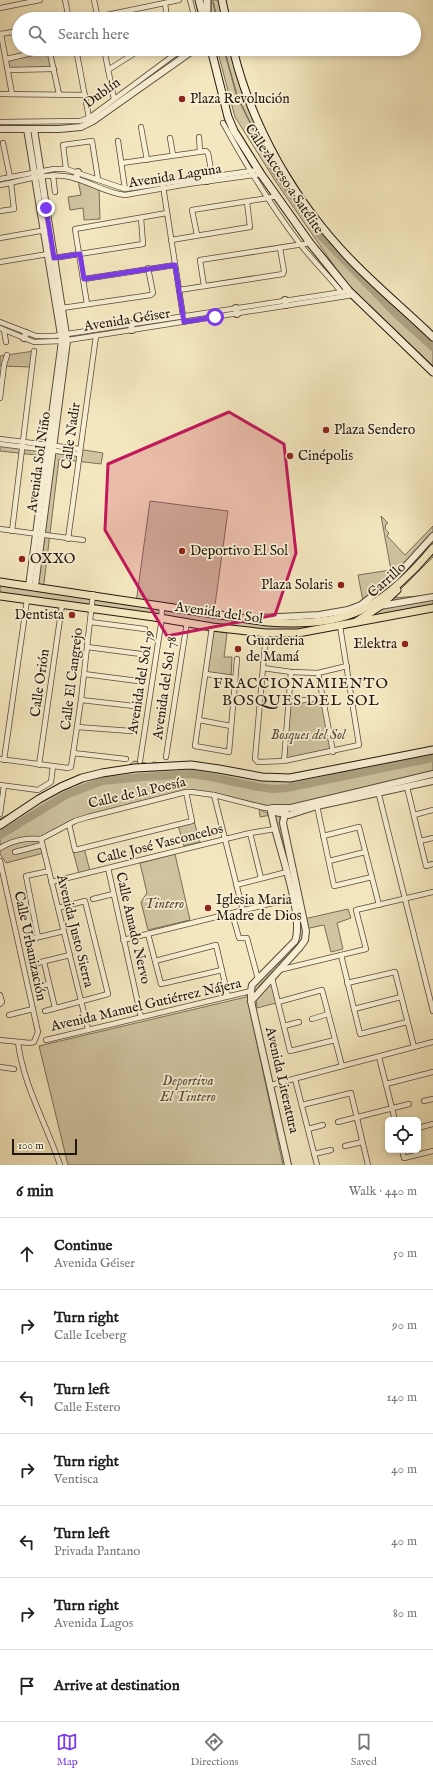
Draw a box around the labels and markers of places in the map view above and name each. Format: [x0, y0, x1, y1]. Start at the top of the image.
place label: Plaza Revolución [190, 90, 290, 108]
marker: Plaza Revolución [177, 94, 187, 104]
place label: Plaza Sendero [334, 421, 416, 439]
marker: Plaza Sendero [321, 425, 331, 435]
place label: Cinépolis [298, 447, 353, 465]
marker: Cinépolis [285, 451, 295, 461]
place label: Deportivo El Sol [190, 542, 288, 560]
marker: Deportivo El Sol [177, 546, 187, 556]
place label: OXXO [30, 550, 76, 568]
marker: OXXO [17, 554, 27, 564]
place label: Plaza Solaris [261, 576, 333, 594]
marker: Plaza Solaris [336, 580, 346, 590]
place label: Dentista [15, 606, 65, 624]
marker: Dentista [67, 610, 77, 620]
place label: Guarderia de Mamá [246, 632, 305, 666]
place label: Elektra [354, 635, 398, 653]
marker: Elektra [400, 639, 410, 649]
marker: Guarderia de Mamá [233, 644, 243, 654]
place label: Iglesia Maria Madre de Dios [216, 891, 302, 925]
marker: Iglesia Maria Madre de Dios [203, 903, 213, 913]

